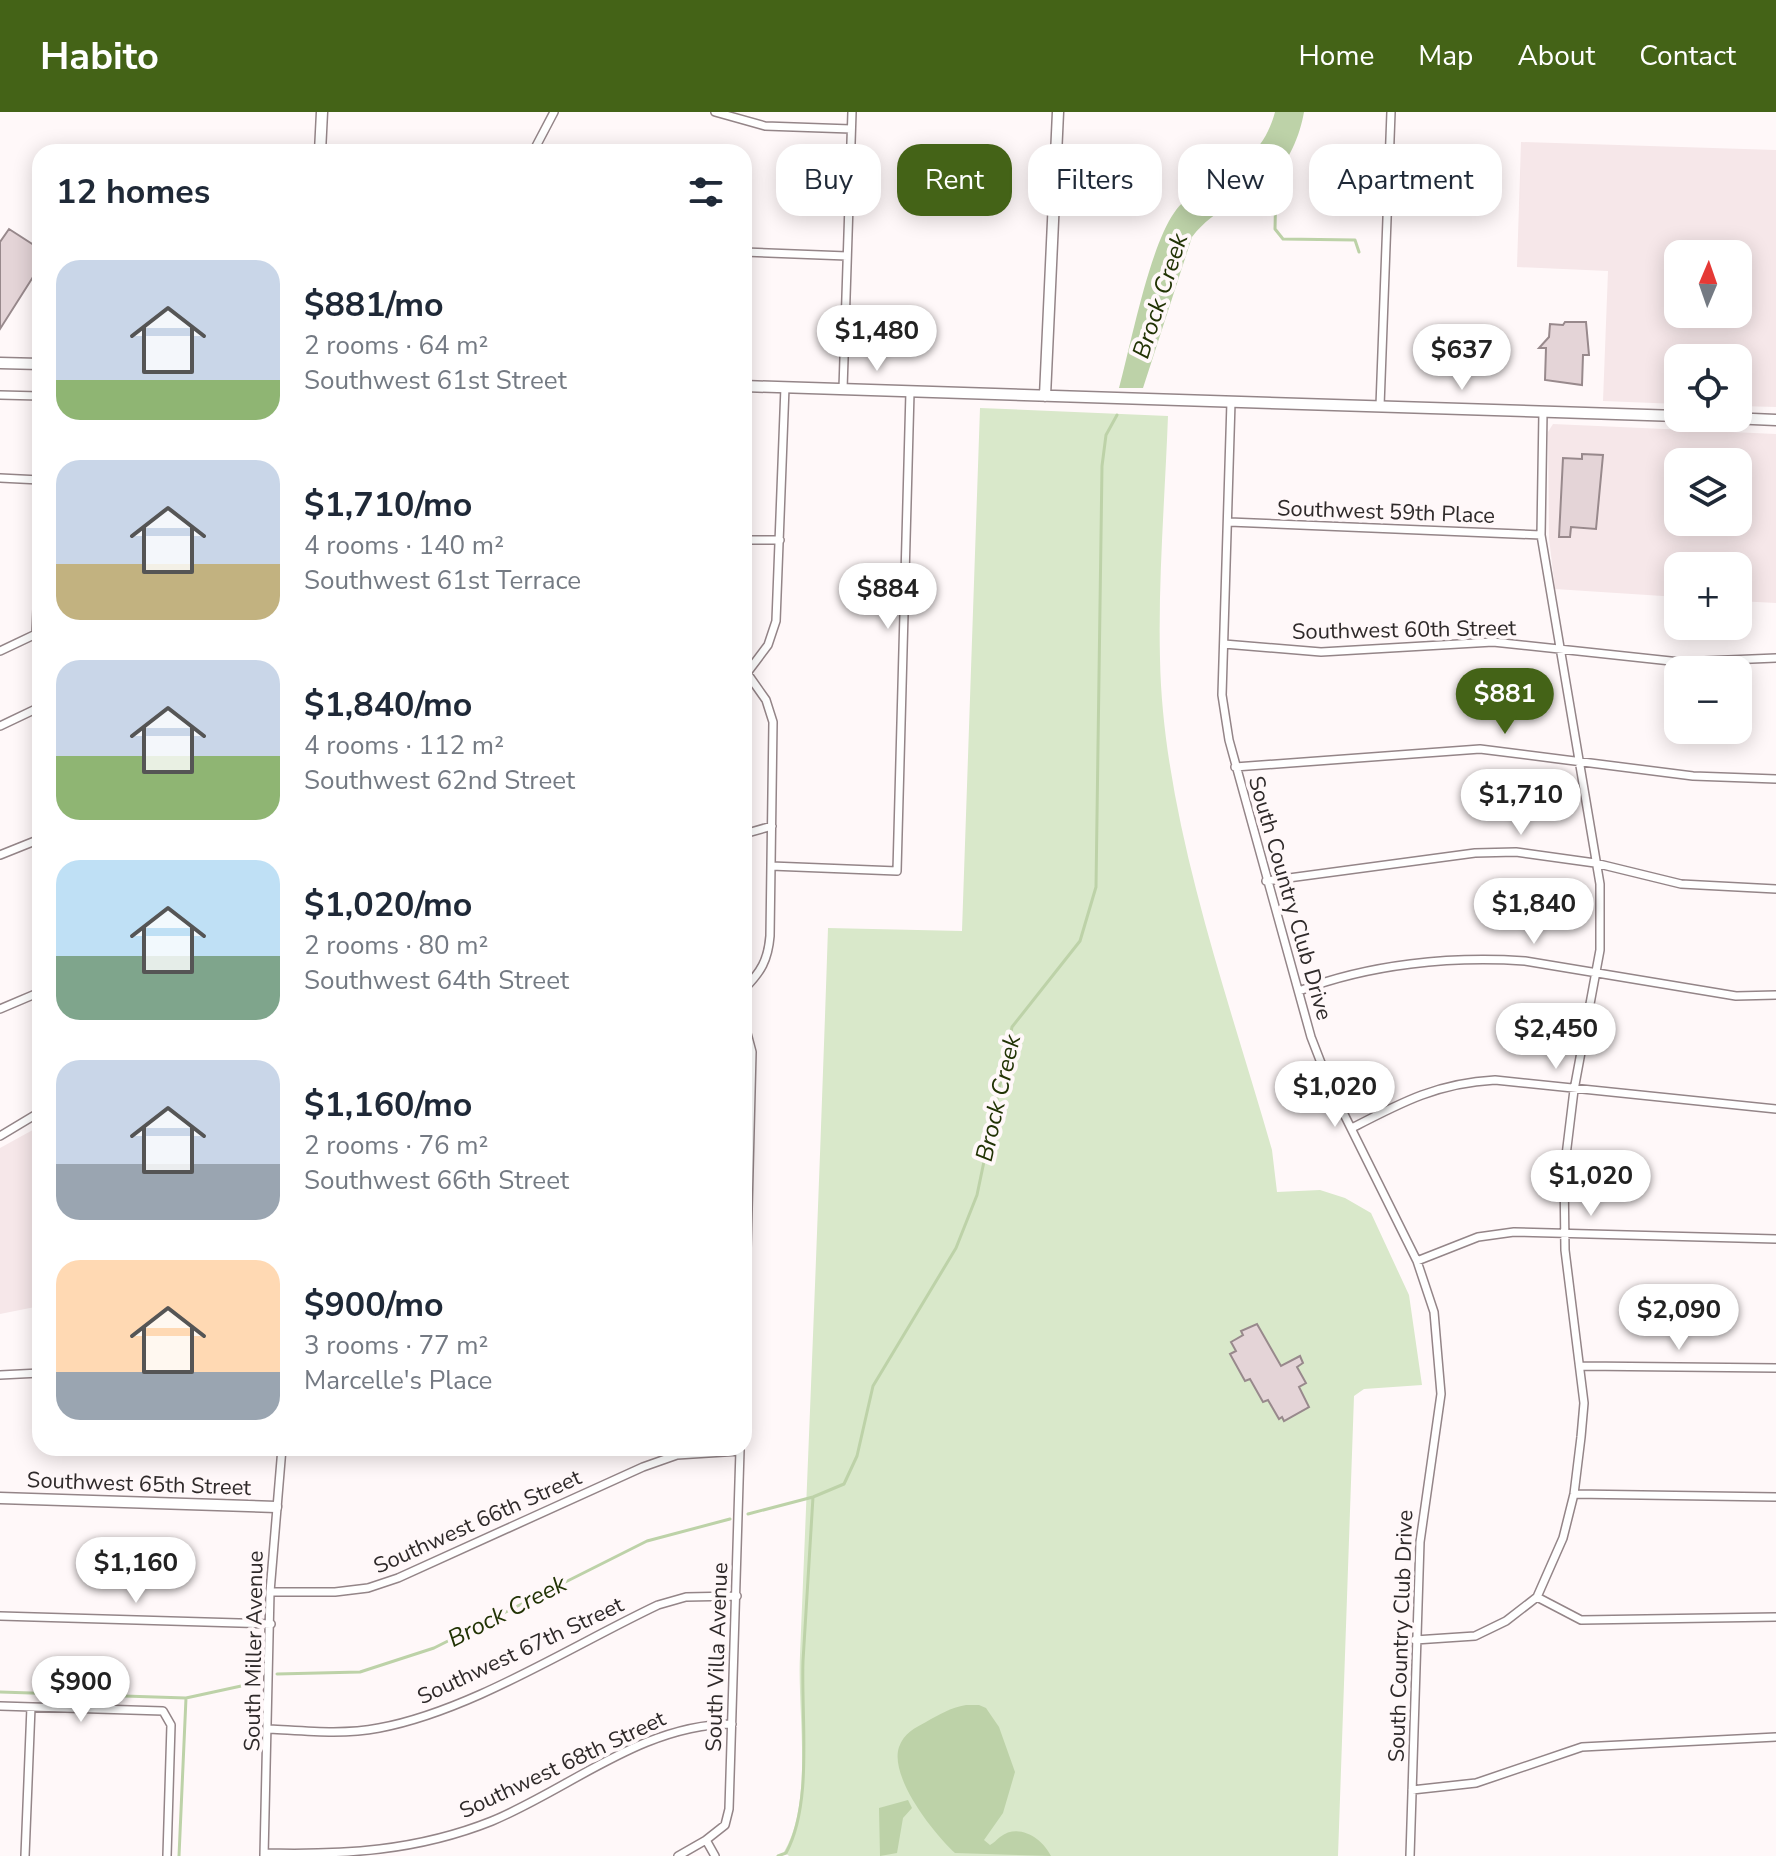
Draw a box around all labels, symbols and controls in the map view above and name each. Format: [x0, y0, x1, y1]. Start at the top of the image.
text: Habito [40, 31, 159, 82]
text: Home [1299, 37, 1374, 75]
text: Map [1418, 37, 1473, 75]
text: About [1517, 37, 1595, 75]
text: Contact [1639, 37, 1736, 75]
chip: Buy [776, 144, 881, 216]
chip: Rent [897, 144, 1012, 216]
chip: Filters [1028, 144, 1162, 216]
chip: New [1178, 144, 1293, 216]
chip: Apartment [1309, 144, 1502, 216]
text: 12 homes [56, 169, 210, 215]
icon: filters [684, 170, 728, 214]
water label: Brock Creek [1125, 229, 1196, 362]
north arrow [1664, 240, 1752, 328]
map controls [1664, 240, 1752, 744]
text: $881/mo [304, 282, 444, 328]
icon: home [120, 292, 216, 388]
pin: $1,480 [812, 305, 942, 373]
text: $1,480 [835, 313, 919, 348]
pin: $637 [1415, 324, 1509, 392]
text: 2 rooms · 64 m² [304, 328, 488, 363]
text: $637 [1431, 332, 1493, 367]
button: locate [1664, 344, 1752, 432]
text: Southwest 61st Street [304, 363, 567, 398]
button: layers [1664, 448, 1752, 536]
text: $1,710/mo [304, 482, 472, 528]
icon: home [120, 492, 216, 588]
street label: Southwest 59th Place [1276, 493, 1495, 531]
text: 4 rooms · 140 m² [304, 528, 504, 563]
button: + [1664, 552, 1752, 640]
text: Southwest 61st Terrace [304, 563, 581, 598]
pin: $884 [841, 563, 935, 631]
text: $884 [857, 571, 919, 606]
street label: Southwest 60th Street [1292, 613, 1517, 647]
button: − [1664, 656, 1752, 744]
pin: $881 [1458, 668, 1552, 736]
text: $881 [1474, 676, 1536, 711]
text: $1,840/mo [304, 682, 472, 728]
icon: home [120, 692, 216, 788]
text: 4 rooms · 112 m² [304, 728, 504, 763]
text: Southwest 62nd Street [304, 763, 575, 798]
pin: $1,710 [1456, 769, 1586, 837]
street label: South Country Club Drive [1241, 773, 1339, 1024]
text: $1,710 [1479, 777, 1563, 812]
pin: $1,840 [1469, 878, 1599, 946]
text: $1,020/mo [304, 882, 472, 928]
text: $1,840 [1492, 886, 1576, 921]
icon: home [120, 892, 216, 988]
text: 2 rooms · 80 m² [304, 928, 488, 963]
text: Southwest 64th Street [304, 963, 569, 998]
pin: $2,450 [1491, 1003, 1621, 1071]
text: $2,450 [1514, 1011, 1598, 1046]
water label: Brock Creek [968, 1030, 1028, 1165]
pin: $1,020 [1270, 1061, 1400, 1129]
text: $1,020 [1293, 1069, 1377, 1104]
text: $1,160/mo [304, 1082, 472, 1128]
icon: home [120, 1092, 216, 1188]
text: 2 rooms · 76 m² [304, 1128, 488, 1163]
pin: $1,020 [1526, 1150, 1656, 1218]
text: $1,020 [1549, 1158, 1633, 1193]
text: Southwest 66th Street [304, 1163, 569, 1198]
text: $900/mo [304, 1282, 444, 1328]
pin: $2,090 [1614, 1284, 1744, 1352]
icon: home [120, 1292, 216, 1388]
text: $2,090 [1637, 1292, 1721, 1327]
text: 3 rooms · 77 m² [304, 1328, 488, 1363]
text: Marcelle's Place [304, 1363, 492, 1398]
street label: Southwest 66th Street [369, 1462, 586, 1581]
street label: Southwest 65th Street [26, 1465, 252, 1503]
street label: South Country Club Drive [1382, 1509, 1420, 1763]
pin: $1,160 [71, 1537, 201, 1605]
text: $1,160 [94, 1545, 178, 1580]
street label: South Miller Avenue [237, 1550, 271, 1752]
street label: South Villa Avenue [699, 1562, 735, 1752]
water label: Brock Creek [442, 1567, 573, 1655]
street label: Southwest 67th Street [412, 1590, 629, 1712]
pin: $900 [34, 1656, 128, 1724]
text: $900 [50, 1664, 112, 1699]
street label: Southwest 68th Street [454, 1704, 671, 1826]

